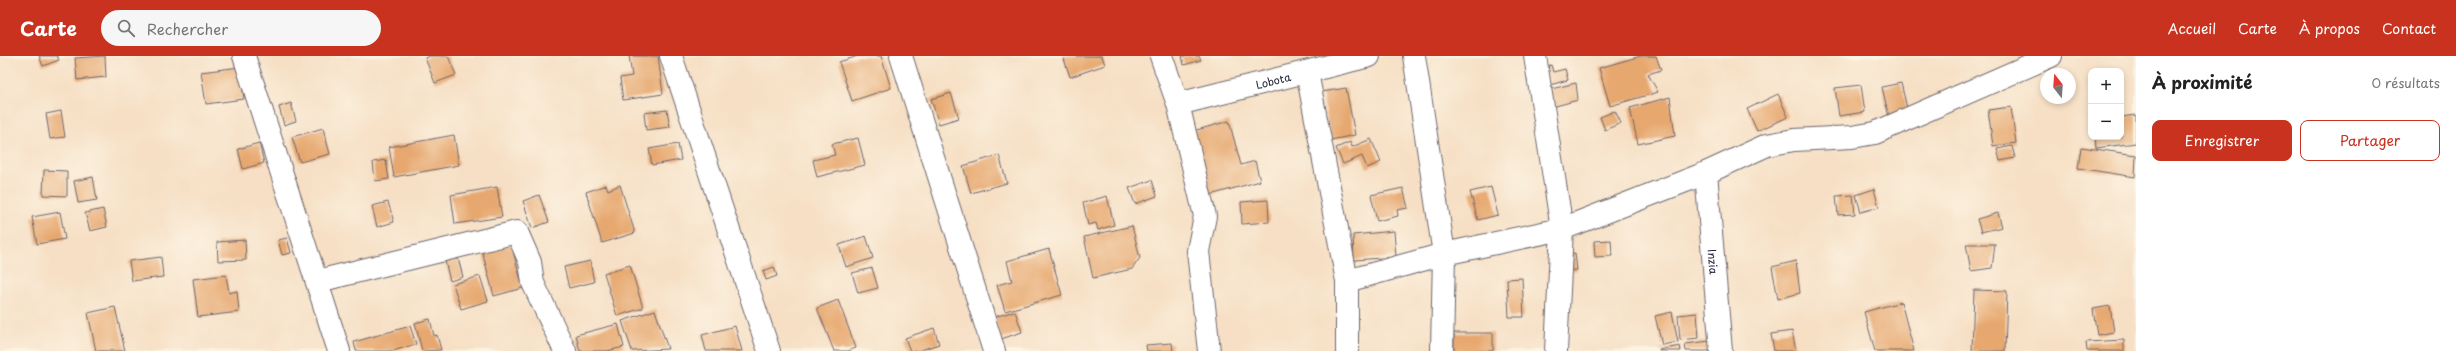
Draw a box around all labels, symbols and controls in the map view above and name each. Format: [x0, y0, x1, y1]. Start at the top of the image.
search box [101, 10, 381, 46]
text: Carte [20, 14, 77, 42]
icon: search [115, 17, 137, 39]
text: Rechercher [147, 17, 228, 40]
text: Accueil [2168, 18, 2216, 39]
text: Carte [2238, 18, 2277, 39]
text: À propos [2299, 18, 2360, 39]
text: Contact [2382, 18, 2436, 39]
street label: Lobota [1254, 67, 1293, 93]
north arrow [2040, 68, 2076, 104]
map controls [2088, 68, 2124, 140]
button: + [2088, 68, 2124, 104]
text: À proximité [2152, 69, 2252, 95]
text: 0 résultats [2372, 73, 2440, 92]
button: − [2088, 104, 2124, 140]
button: Enregistrer [2152, 120, 2292, 161]
button: Partager [2300, 120, 2440, 161]
street label: Inzia [1704, 248, 1723, 275]

